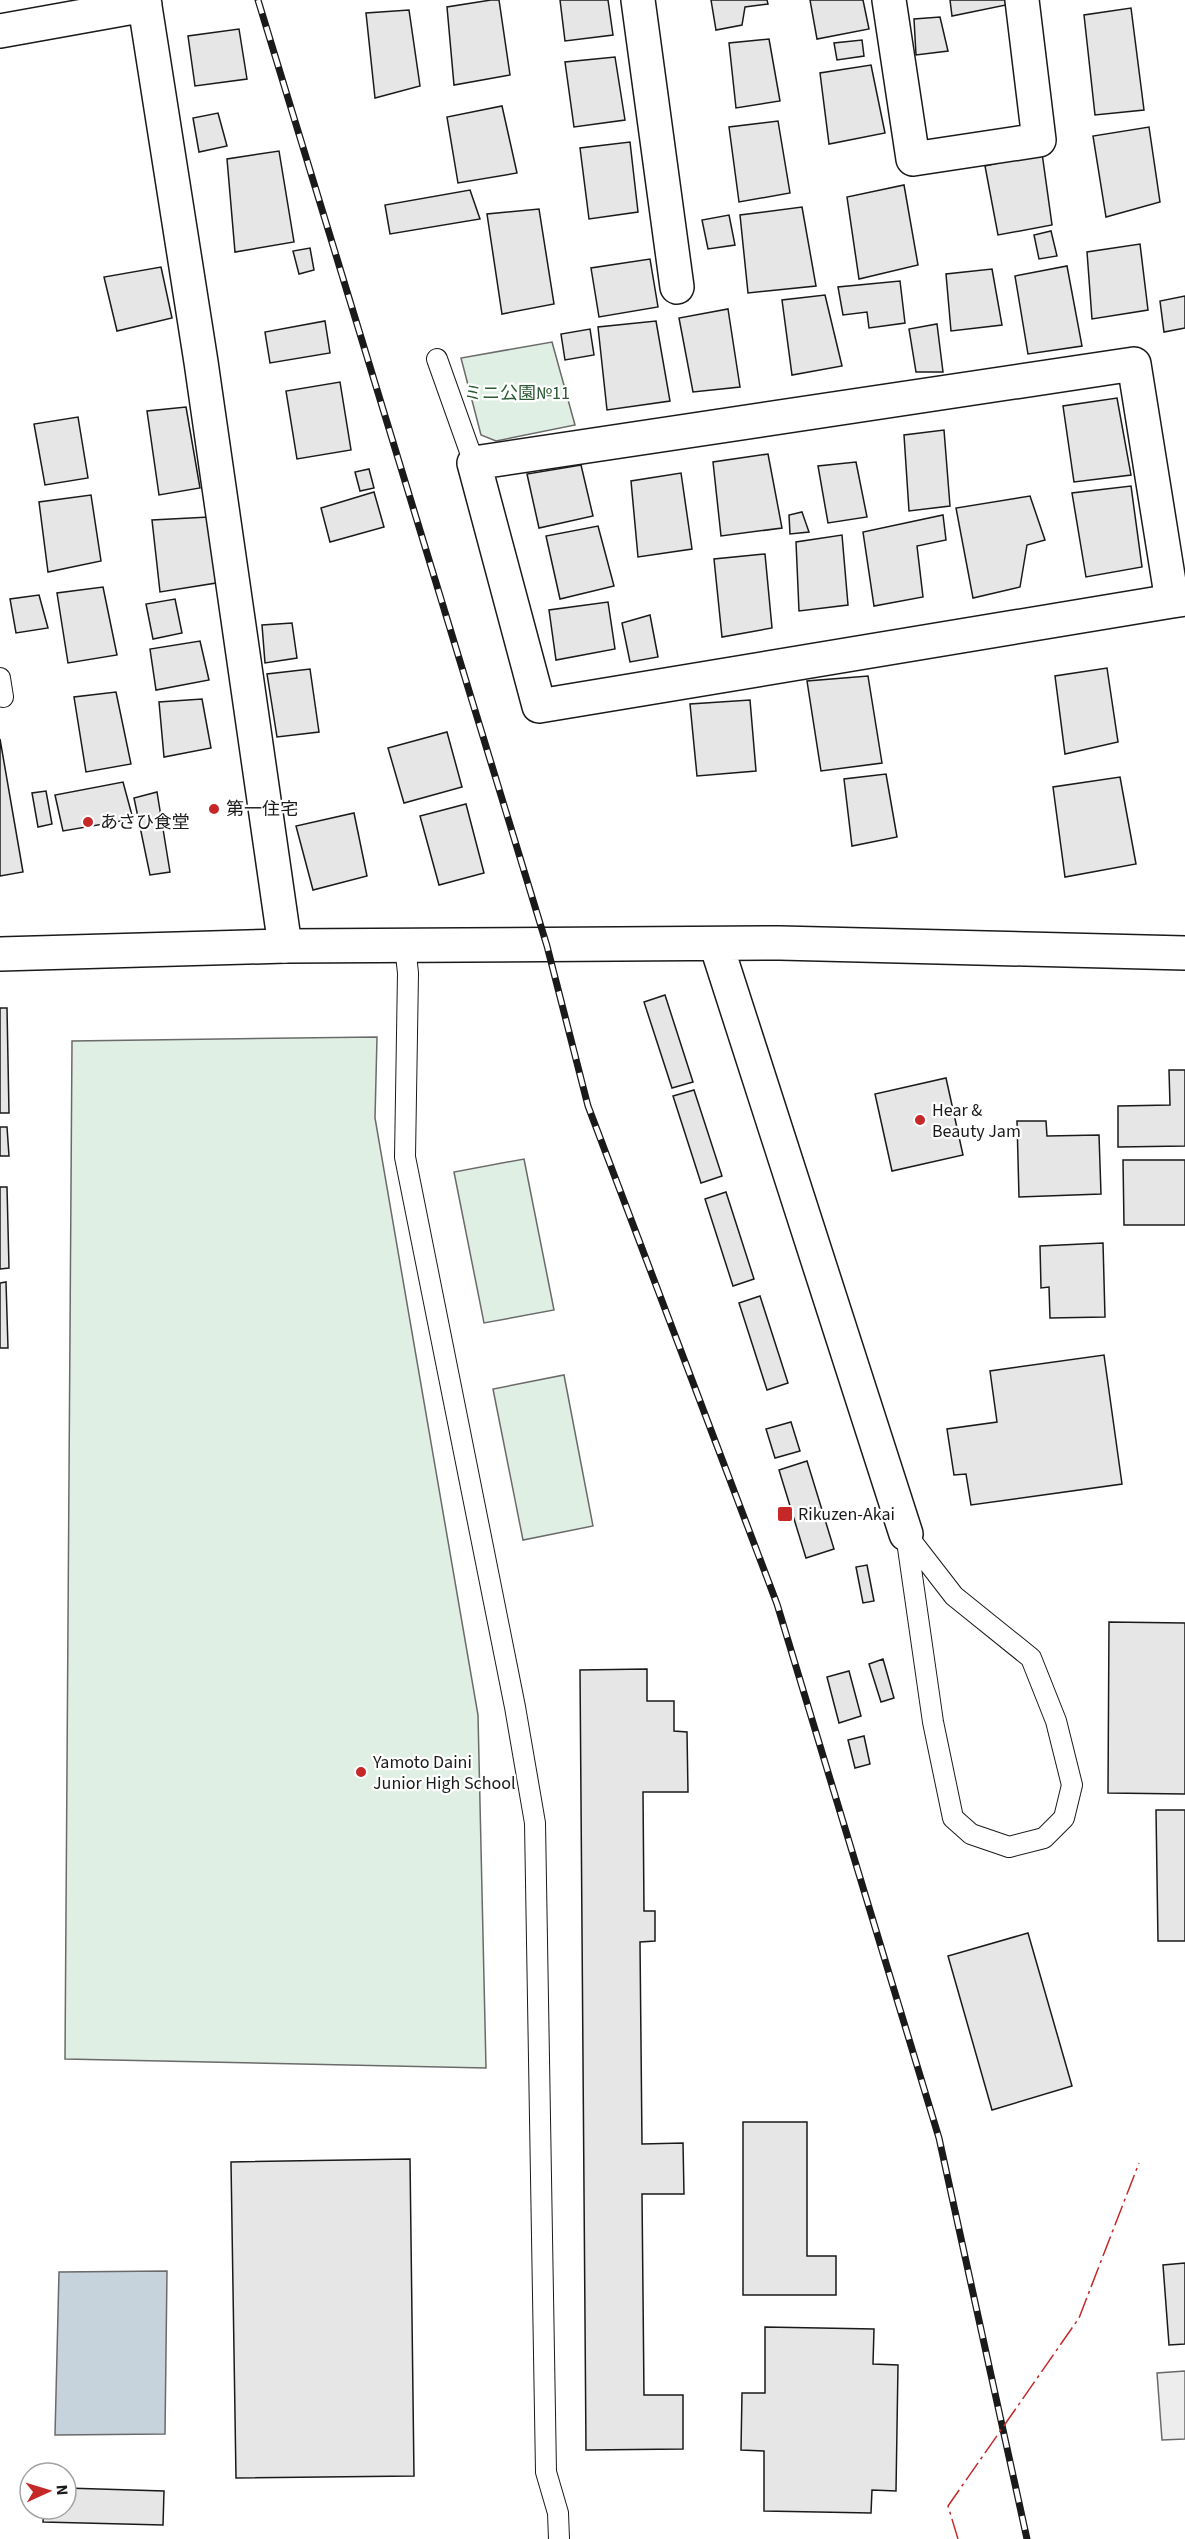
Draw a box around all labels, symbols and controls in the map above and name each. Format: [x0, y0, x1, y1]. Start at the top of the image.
park label: ミニ公園№11 [464, 381, 570, 406]
place label: 第一住宅 [226, 797, 298, 822]
marker: 第一住宅 [207, 802, 221, 816]
place label: あさひ食堂 [100, 810, 190, 835]
marker: あさひ食堂 [81, 815, 95, 829]
place label: Hear & Beauty Jam [932, 1098, 1021, 1144]
marker: Hear & Beauty Jam [913, 1113, 927, 1127]
place label: Rikuzen-Akai [798, 1502, 895, 1527]
marker: Rikuzen-Akai [776, 1505, 794, 1523]
place label: Yamoto Daini Junior High School [372, 1750, 516, 1796]
marker: Yamoto Daini Junior High School [354, 1765, 368, 1779]
north arrow [18, 2461, 78, 2521]
text: N [51, 2484, 73, 2496]

